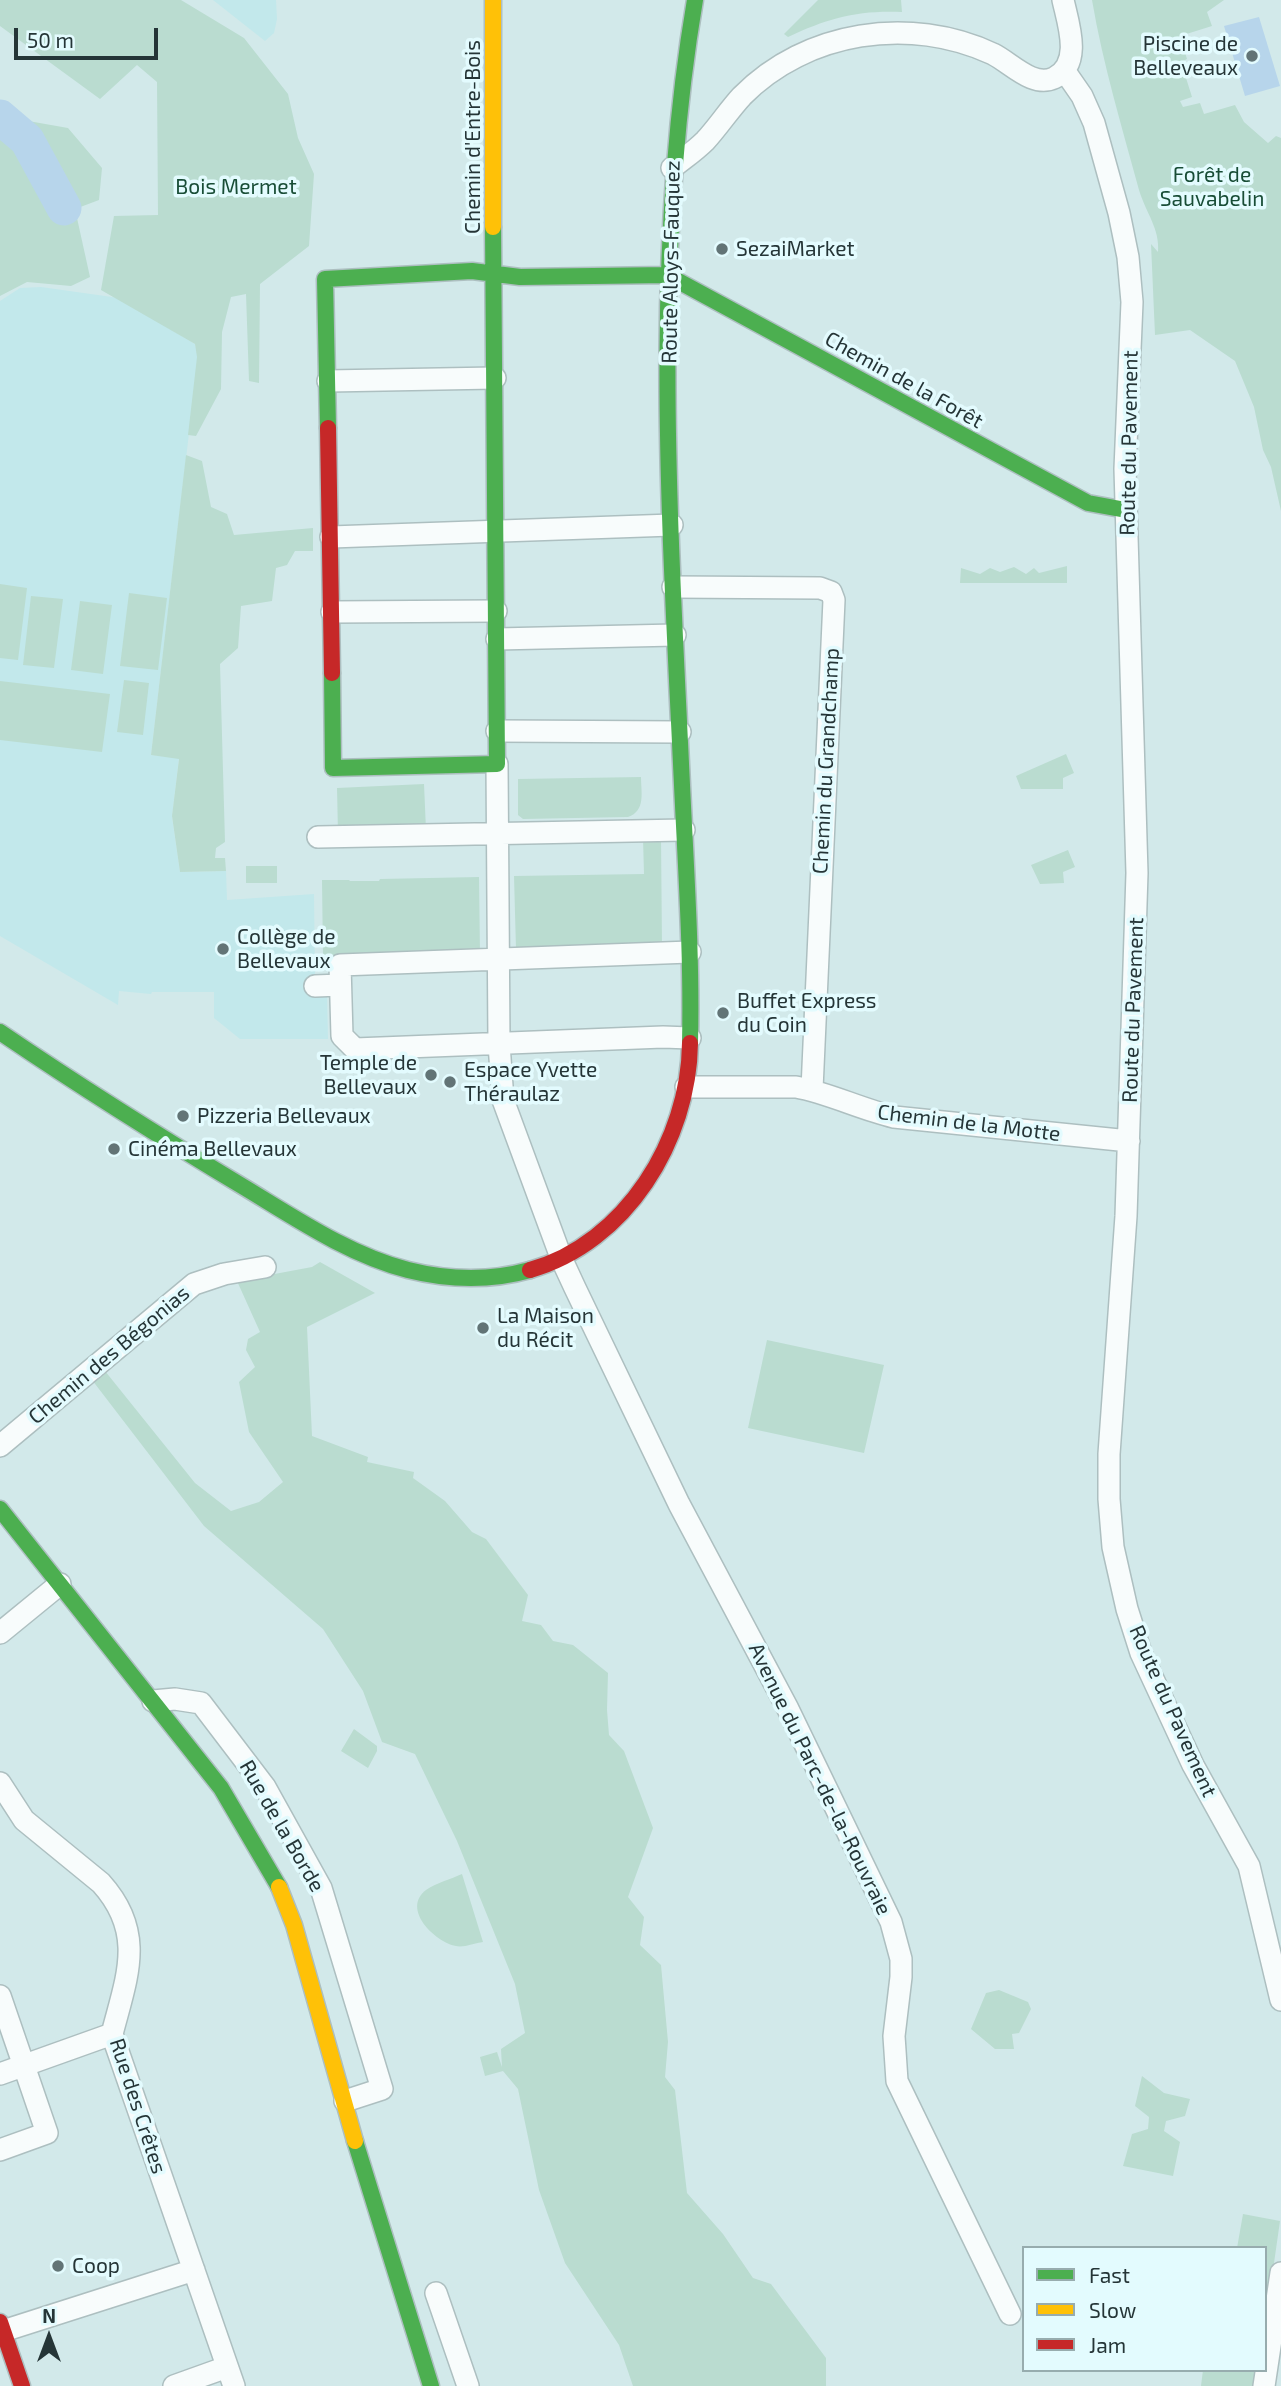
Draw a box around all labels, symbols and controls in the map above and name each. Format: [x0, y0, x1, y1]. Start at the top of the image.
scale bar [18, 14, 161, 58]
text: 50 m [27, 27, 74, 52]
place label: Piscine de Belleveaux [1133, 31, 1238, 81]
street label: Chemin d'Entre-Bois [460, 40, 486, 234]
marker: Piscine de Belleveaux [1244, 48, 1260, 64]
street label: Route Aloys-Fauquez [657, 160, 685, 364]
park label: Forêt de Sauvabelin [1160, 162, 1264, 212]
park label: Bois Mermet [175, 174, 297, 200]
place label: SezaiMarket [736, 236, 855, 262]
marker: SezaiMarket [714, 241, 730, 257]
street label: Chemin de la Forêt [821, 326, 987, 434]
street label: Route du Pavement [1115, 350, 1143, 536]
street label: Chemin du Grandchamp [807, 647, 845, 875]
street label: Route du Pavement [1117, 917, 1149, 1103]
place label: Collège de Bellevaux [237, 924, 336, 974]
marker: Collège de Bellevaux [215, 941, 231, 957]
place label: Buffet Express du Coin [737, 988, 877, 1038]
marker: Buffet Express du Coin [715, 1005, 731, 1021]
place label: Temple de Bellevaux [320, 1050, 417, 1100]
place label: Espace Yvette Théraulaz [464, 1057, 597, 1107]
marker: Temple de Bellevaux [423, 1067, 439, 1083]
marker: Espace Yvette Théraulaz [442, 1074, 458, 1090]
street label: Chemin de la Motte [876, 1099, 1062, 1147]
place label: Pizzeria Bellevaux [197, 1103, 371, 1129]
marker: Pizzeria Bellevaux [175, 1108, 191, 1124]
place label: Cinéma Bellevaux [128, 1136, 297, 1162]
marker: Cinéma Bellevaux [106, 1141, 122, 1157]
street label: Chemin des Bégonias [24, 1280, 194, 1430]
place label: La Maison du Récit [497, 1303, 594, 1353]
marker: La Maison du Récit [475, 1320, 491, 1336]
street label: Route du Pavement [1124, 1621, 1222, 1801]
street label: Avenue du Parc-de-la-Rouvraie [743, 1639, 897, 1919]
street label: Rue de la Borde [234, 1756, 330, 1896]
street label: Rue des Crêtes [104, 2035, 172, 2177]
legend [1022, 2246, 1267, 2372]
place label: Coop [72, 2253, 120, 2279]
marker: Coop [50, 2258, 66, 2274]
text: Fast [1089, 2262, 1130, 2287]
text: Slow [1089, 2297, 1136, 2322]
north arrow [14, 2302, 84, 2372]
text: N [42, 2304, 56, 2327]
text: Jam [1089, 2332, 1126, 2357]

